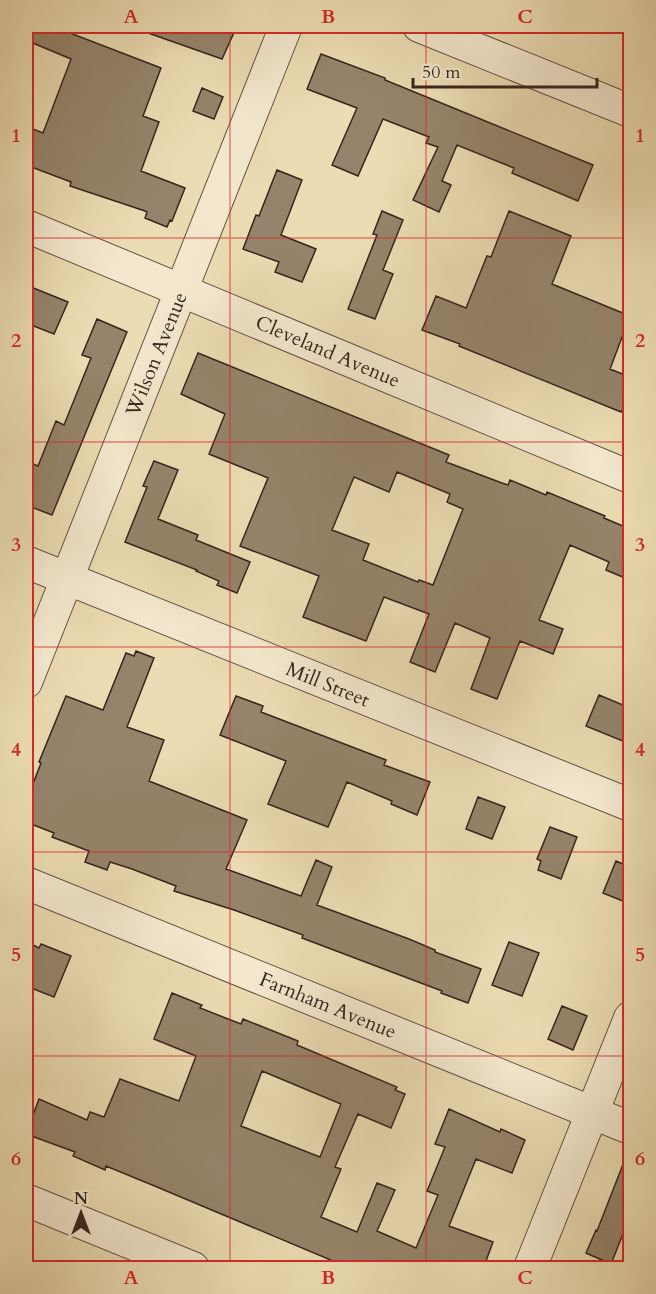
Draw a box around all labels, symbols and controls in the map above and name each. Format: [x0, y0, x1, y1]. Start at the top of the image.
text: A [123, 3, 139, 30]
text: B [321, 3, 335, 30]
text: C [517, 3, 533, 30]
scale bar [413, 51, 598, 89]
text: 50 m [422, 60, 461, 85]
text: 1 [11, 122, 21, 149]
text: 1 [635, 122, 645, 149]
street label: Wilson Avenue [119, 288, 194, 421]
street label: Cleveland Avenue [251, 309, 404, 394]
text: 2 [11, 327, 21, 354]
text: 2 [635, 327, 645, 354]
text: 3 [11, 531, 21, 558]
text: 3 [635, 531, 645, 558]
street label: Mill Street [282, 655, 374, 714]
text: 4 [11, 736, 21, 763]
text: 4 [635, 736, 645, 763]
text: 5 [11, 941, 21, 968]
text: 5 [635, 941, 645, 968]
street label: Farnham Avenue [255, 966, 400, 1045]
text: 6 [11, 1145, 21, 1172]
text: 6 [635, 1145, 645, 1172]
north arrow [51, 1183, 111, 1243]
text: N [74, 1188, 88, 1210]
text: A [123, 1264, 139, 1291]
text: B [321, 1264, 335, 1291]
text: C [517, 1264, 533, 1291]

